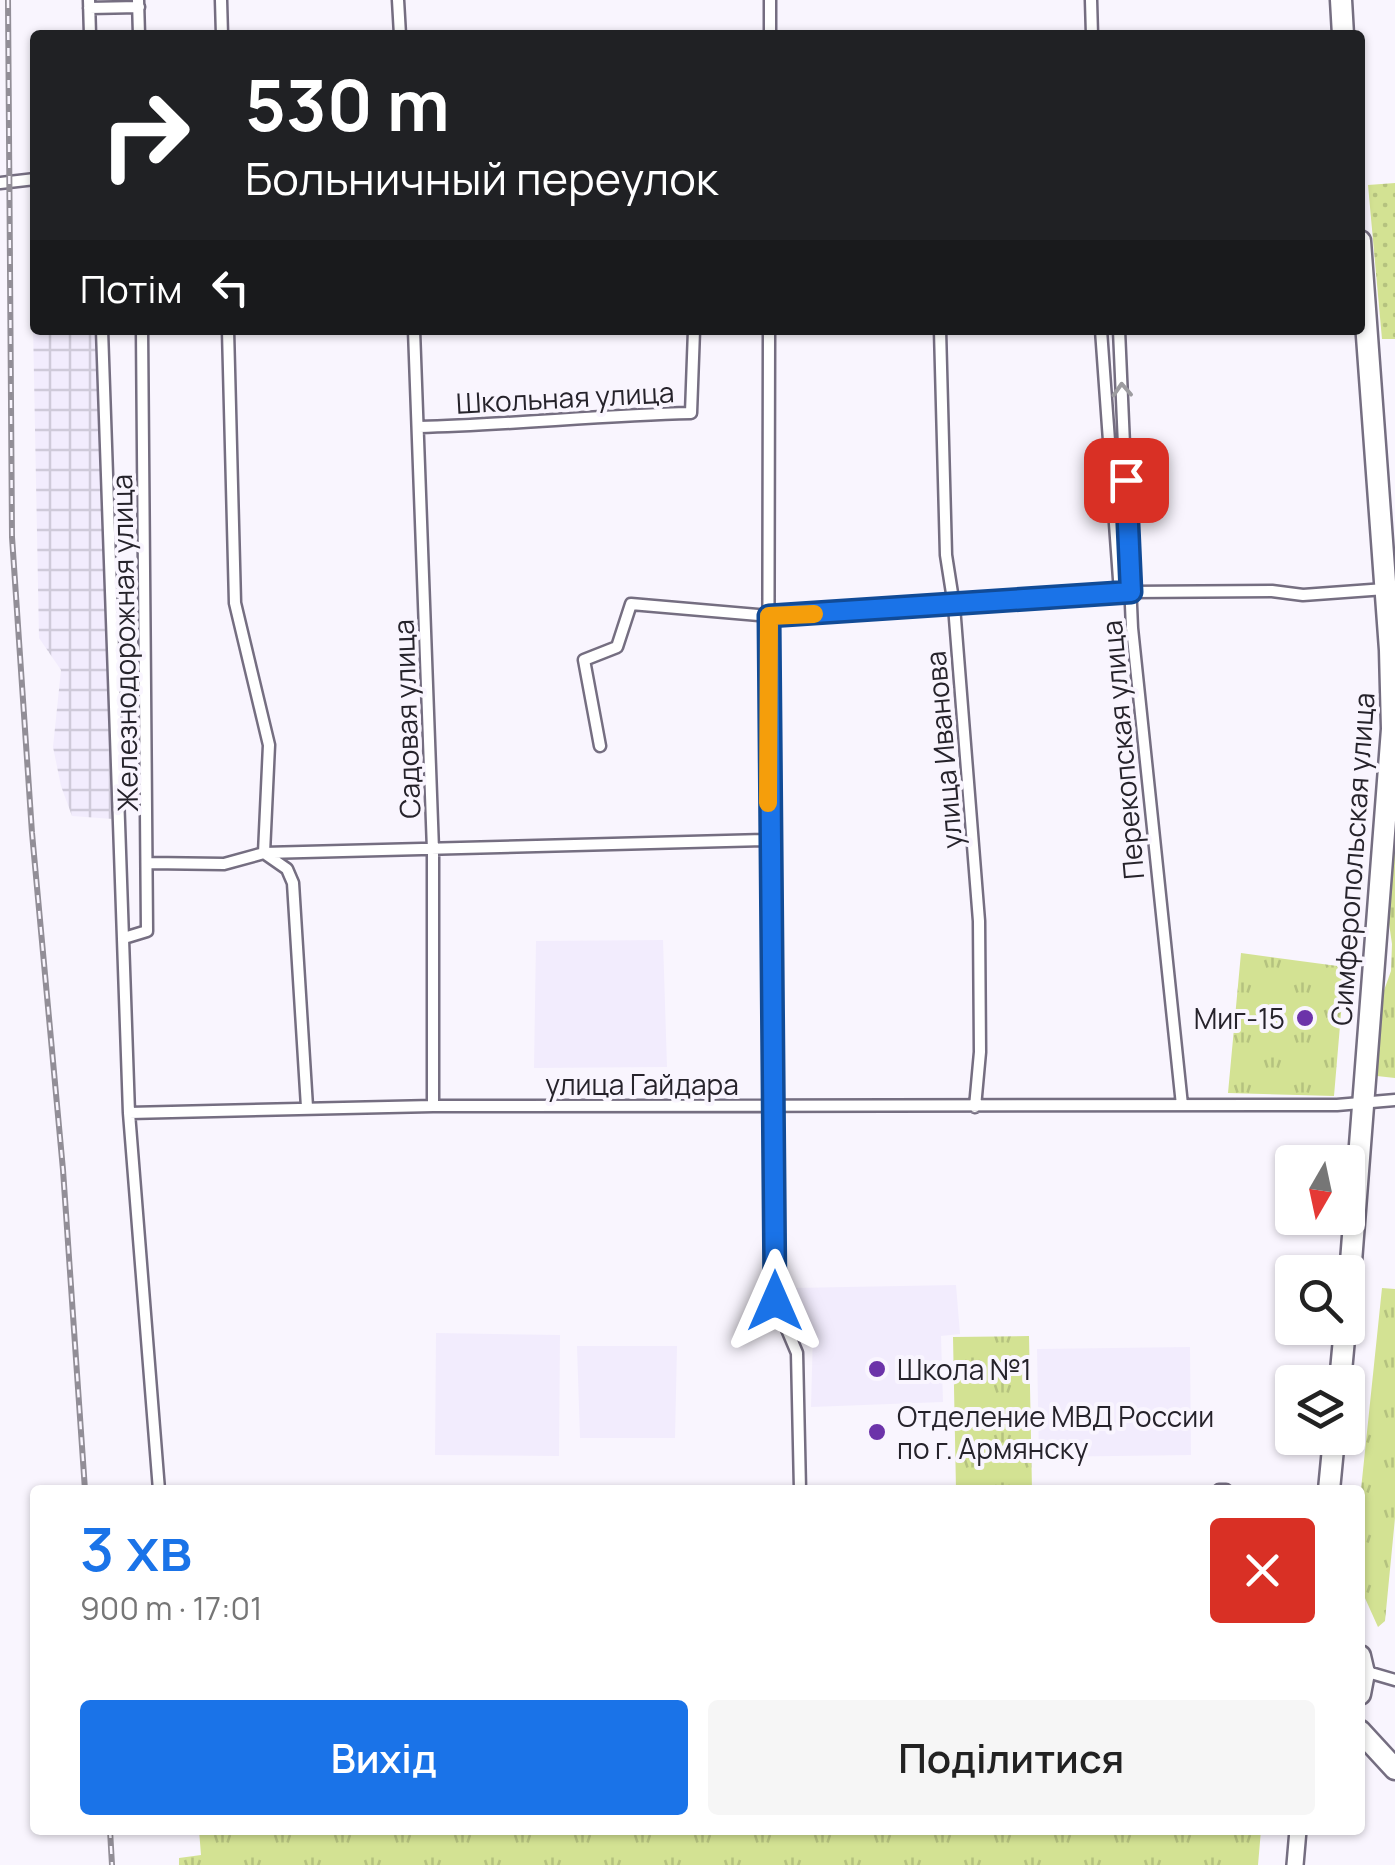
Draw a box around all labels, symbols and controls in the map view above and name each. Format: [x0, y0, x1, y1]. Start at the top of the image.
text: 530 m [245, 56, 450, 152]
icon: right [80, 70, 210, 200]
text: Больничный переулок [245, 147, 718, 209]
icon: left [203, 260, 258, 315]
text: Потім [80, 262, 183, 314]
street label: Школьная улица [455, 372, 675, 422]
one-way arrow [1112, 381, 1133, 397]
pin [1084, 438, 1169, 523]
icon: arrive [1099, 453, 1154, 508]
street label: Железнодорожная улица [102, 474, 146, 812]
street label: Садовая улица [384, 619, 428, 819]
street label: Перекопская улица [1092, 619, 1152, 881]
street label: улица Иванова [915, 650, 971, 850]
street label: Симферопольская улица [1321, 691, 1383, 1027]
place label: Миг-15 [1194, 999, 1285, 1037]
marker: Миг-15 [1294, 1007, 1316, 1029]
street label: улица Гайдара [545, 1065, 739, 1103]
north arrow [1275, 1145, 1365, 1235]
map controls [1275, 1145, 1365, 1455]
position arrow [723, 1249, 827, 1353]
button: search [1275, 1255, 1365, 1345]
place label: Школа №1 [897, 1350, 1032, 1388]
marker: Школа №1 [866, 1358, 888, 1380]
button: layers [1275, 1365, 1365, 1455]
place label: Отделение МВД России по г. Армянску [897, 1397, 1214, 1467]
marker: Отделение МВД России по г. Армянску [866, 1421, 888, 1443]
text: 3 хв [80, 1507, 192, 1589]
button: close [1210, 1518, 1315, 1623]
text: 900 m · 17:01 [80, 1586, 263, 1630]
button: Вихід [80, 1700, 688, 1815]
button: Поділитися [708, 1700, 1315, 1815]

